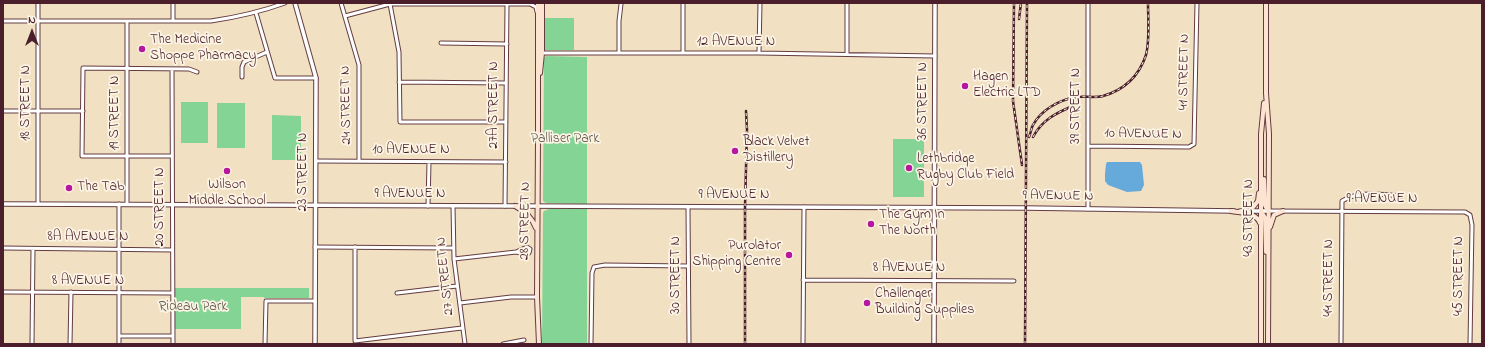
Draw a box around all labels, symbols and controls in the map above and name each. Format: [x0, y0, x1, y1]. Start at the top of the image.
north arrow [12, 12, 52, 52]
text: N [28, 12, 36, 28]
place label: The Medicine Shoppe Pharmacy [150, 33, 256, 66]
street label: 41 STREET N [1176, 34, 1194, 110]
street label: 12 AVENUE N [697, 35, 775, 51]
marker: The Medicine Shoppe Pharmacy [137, 44, 147, 54]
street label: 27A STREET N [487, 61, 503, 149]
street label: 36 STREET N [916, 62, 932, 140]
street label: 18 STREET N [19, 65, 35, 141]
street label: 24 STREET N [338, 65, 356, 145]
street label: 39 STREET N [1069, 68, 1085, 144]
place label: Hagen Electric LTD [973, 70, 1041, 102]
street label: 19 STREET N [108, 76, 124, 150]
marker: Hagen Electric LTD [960, 81, 970, 91]
street label: 10 AVENUE N [1104, 126, 1182, 144]
park label: Palliser Park [531, 132, 599, 148]
street label: 23 STREET N [296, 133, 312, 211]
place label: Black Velvet Distillery [743, 135, 809, 168]
street label: 10 AVENUE N [372, 143, 450, 159]
marker: Black Velvet Distillery [730, 146, 740, 156]
place label: Lethbridge Rugby Club Field [917, 152, 1014, 184]
marker: Lethbridge Rugby Club Field [904, 163, 914, 173]
marker: Wilson Middle School [222, 166, 232, 176]
street label: 20 STREET N [153, 167, 169, 247]
place label: Wilson Middle School [188, 178, 266, 210]
street label: 43 STREET N [1242, 179, 1258, 257]
place label: The Tab [77, 180, 124, 196]
street label: 28 STREET N [517, 182, 535, 260]
marker: The Tab [64, 183, 74, 193]
street label: 9 AVENUE N [374, 187, 446, 203]
street label: 9 AVENUE N [698, 188, 770, 204]
street label: 9 AVENUE N [1022, 188, 1094, 206]
street label: 9 AVENUE N [1346, 192, 1418, 208]
place label: The Gym In The North [879, 208, 945, 240]
marker: The Gym In The North [866, 219, 876, 229]
street label: 8A AVENUE N [48, 230, 128, 246]
street label: 27 STREET N [434, 236, 458, 316]
street label: 30 STREET N [669, 236, 685, 314]
street label: 45 STREET N [1452, 236, 1468, 316]
place label: Purolator Shipping Centre [692, 239, 781, 272]
street label: 44 STREET N [1322, 239, 1338, 317]
marker: Purolator Shipping Centre [784, 250, 794, 260]
street label: 8 AVENUE N [873, 261, 945, 277]
street label: 8 AVENUE N [52, 274, 124, 290]
place label: Challenger Building Supplies [875, 287, 974, 320]
marker: Challenger Building Supplies [862, 298, 872, 308]
park label: Rideau Park [159, 300, 227, 316]

